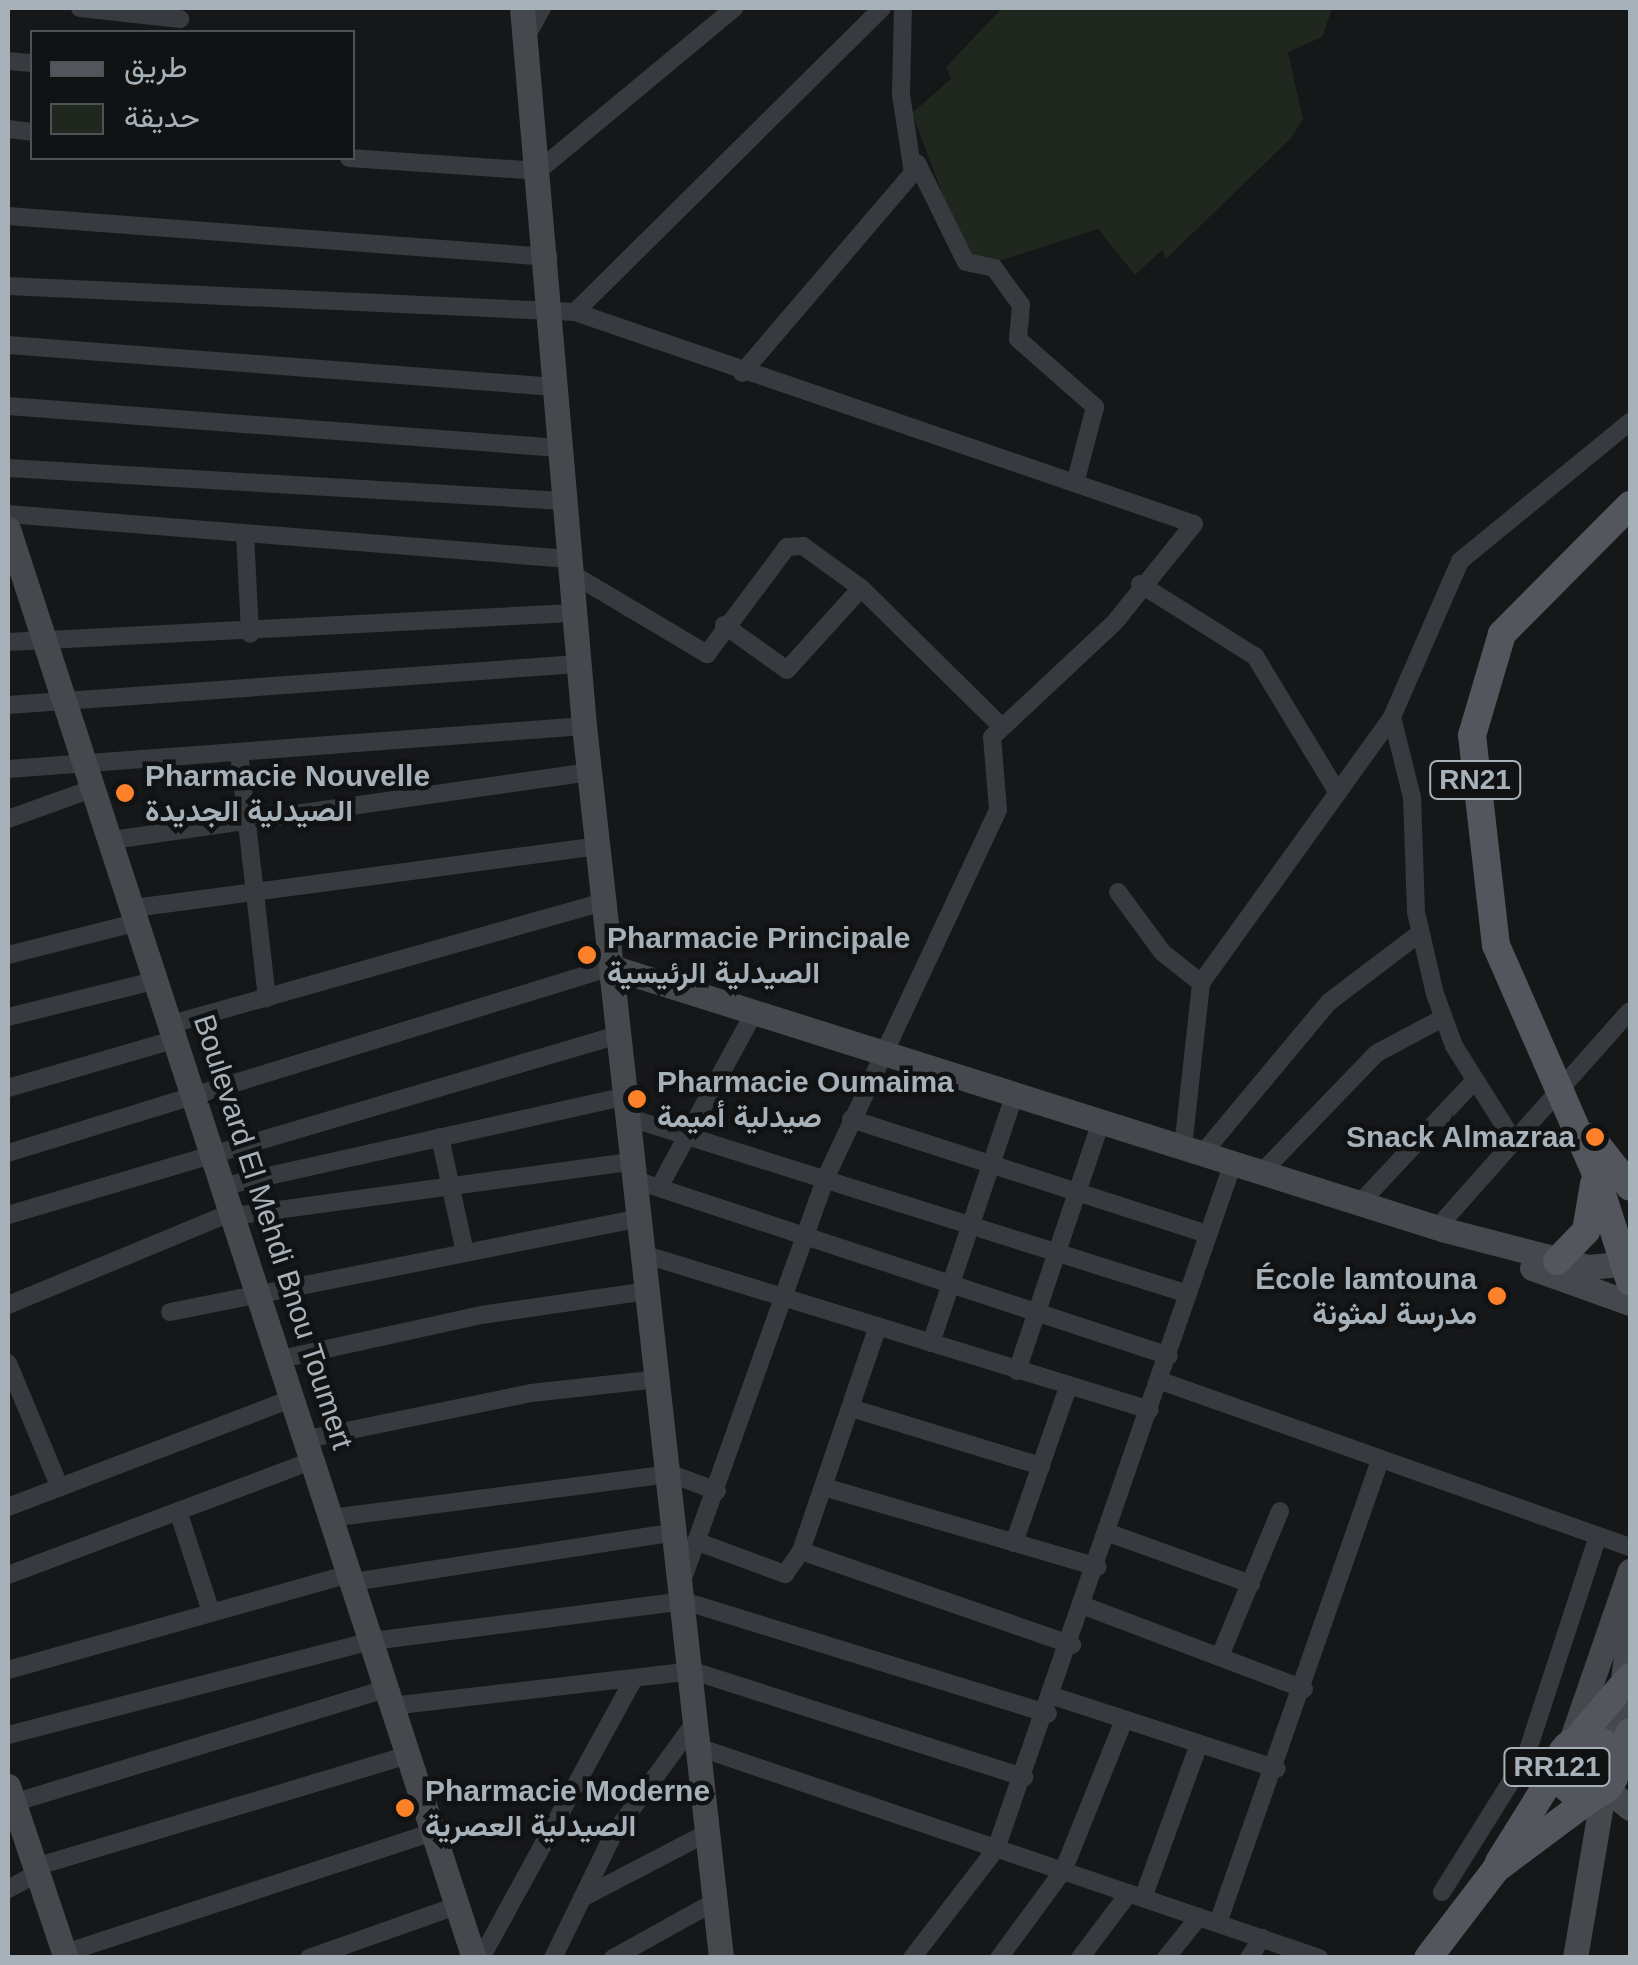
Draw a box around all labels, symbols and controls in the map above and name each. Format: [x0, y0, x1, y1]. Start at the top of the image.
legend [30, 30, 355, 160]
text: طريق [124, 50, 188, 83]
text: حديقة [124, 100, 200, 133]
road number: RN21 [1428, 757, 1522, 803]
place label: Pharmacie Nouvelle الصيدلية الجديدة [145, 758, 430, 828]
marker: Pharmacie Nouvelle الصيدلية الجديدة [114, 782, 136, 804]
place label: Pharmacie Principale الصيدلية الرئيسية [607, 920, 910, 990]
marker: Pharmacie Principale الصيدلية الرئيسية [576, 944, 598, 966]
street label: Boulevard El Mehdi Bnou Toumert [186, 1010, 360, 1454]
place label: Pharmacie Oumaima صيدلية أميمة [657, 1064, 954, 1134]
marker: Pharmacie Oumaima صيدلية أميمة [626, 1088, 648, 1110]
place label: Snack Almazraa [1345, 1119, 1575, 1155]
marker: Snack Almazraa [1584, 1126, 1606, 1148]
place label: École lamtouna مدرسة لمثونة [1255, 1261, 1477, 1332]
marker: École lamtouna مدرسة لمثونة [1486, 1285, 1508, 1307]
road number: RR121 [1502, 1744, 1612, 1790]
place label: Pharmacie Moderne الصيدلية العصرية [425, 1773, 710, 1844]
marker: Pharmacie Moderne الصيدلية العصرية [394, 1797, 416, 1819]

